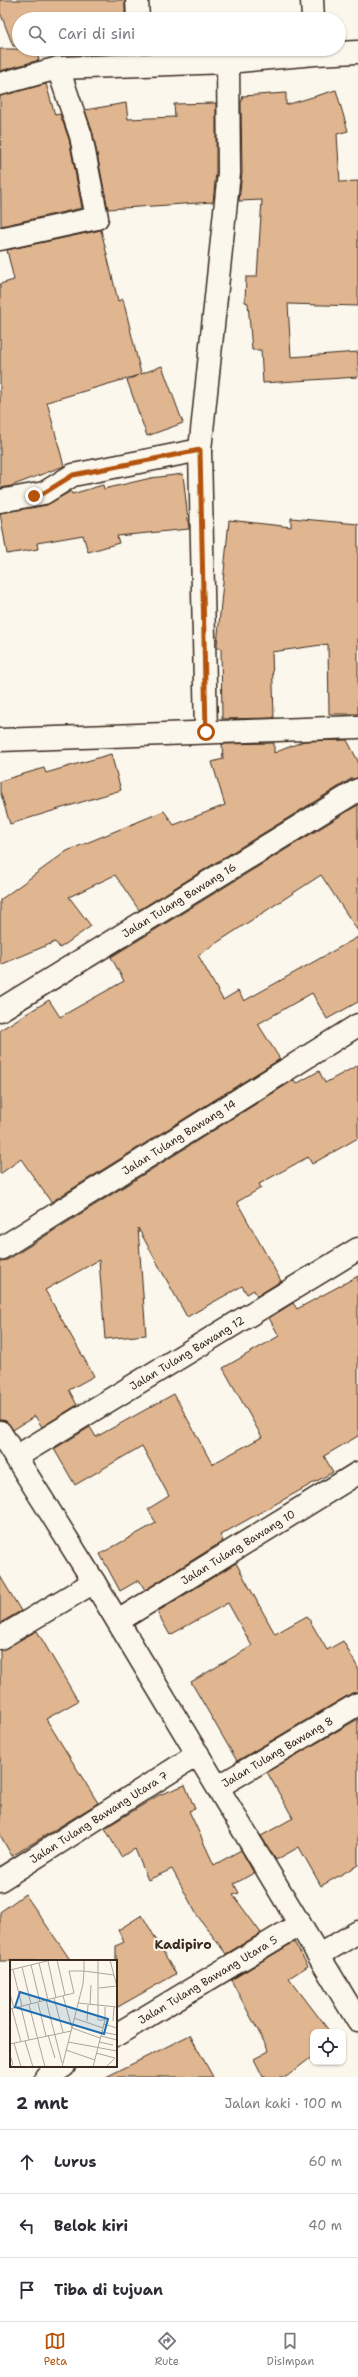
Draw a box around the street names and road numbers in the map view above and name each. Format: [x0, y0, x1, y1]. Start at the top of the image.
street label: Jalan Tulang Bawang 16 [119, 860, 239, 941]
street label: Jalan Tulang Bawang 14 [119, 1096, 239, 1179]
street label: Jalan Tulang Bawang 12 [127, 1313, 247, 1394]
street label: Jalan Tulang Bawang 10 [178, 1506, 298, 1588]
street label: Jalan Tulang Bawang 8 [219, 1713, 336, 1791]
street label: Jalan Tulang Bawang Utara 7 [27, 1768, 171, 1867]
street label: Jalan Tulang Bawang Utara 5 [135, 1932, 280, 2028]

